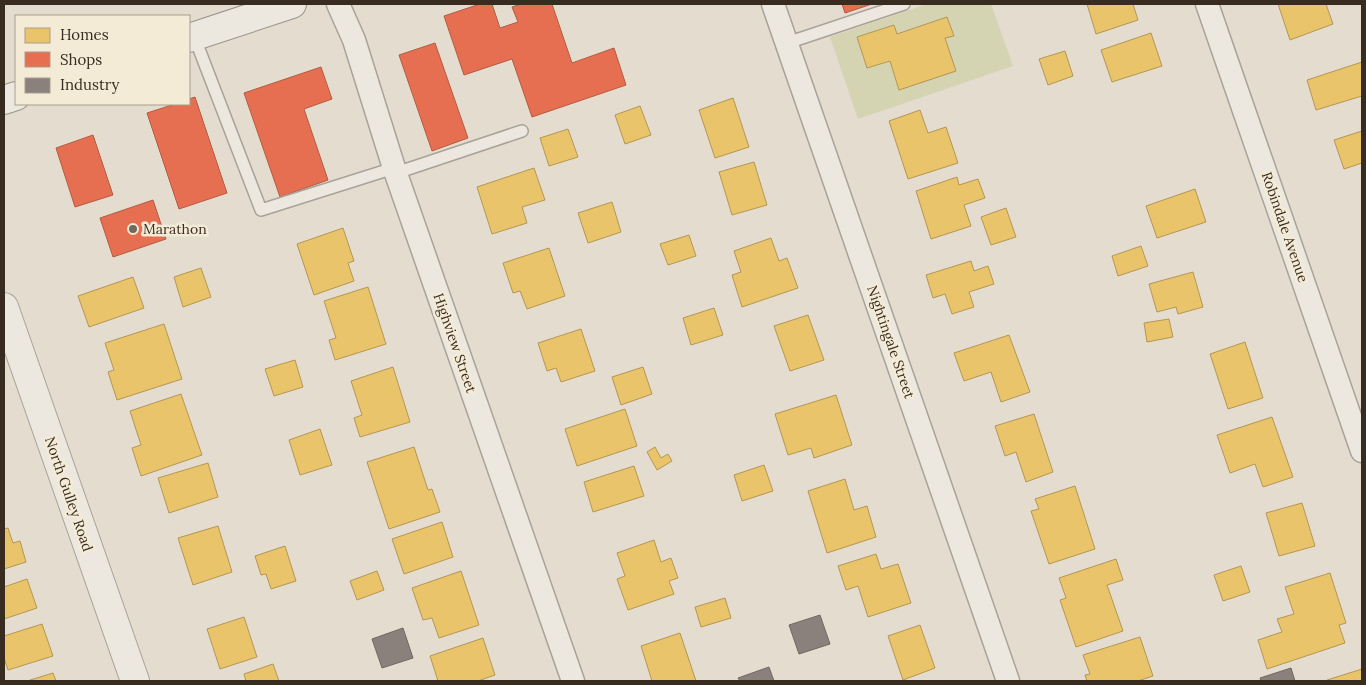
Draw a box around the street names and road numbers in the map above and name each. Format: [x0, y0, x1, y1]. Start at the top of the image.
street label: Robindale Avenue [1258, 169, 1312, 285]
street label: Nightingale Street [863, 283, 919, 402]
street label: Highview Street [430, 291, 481, 396]
street label: North Gulley Road [41, 434, 97, 554]

